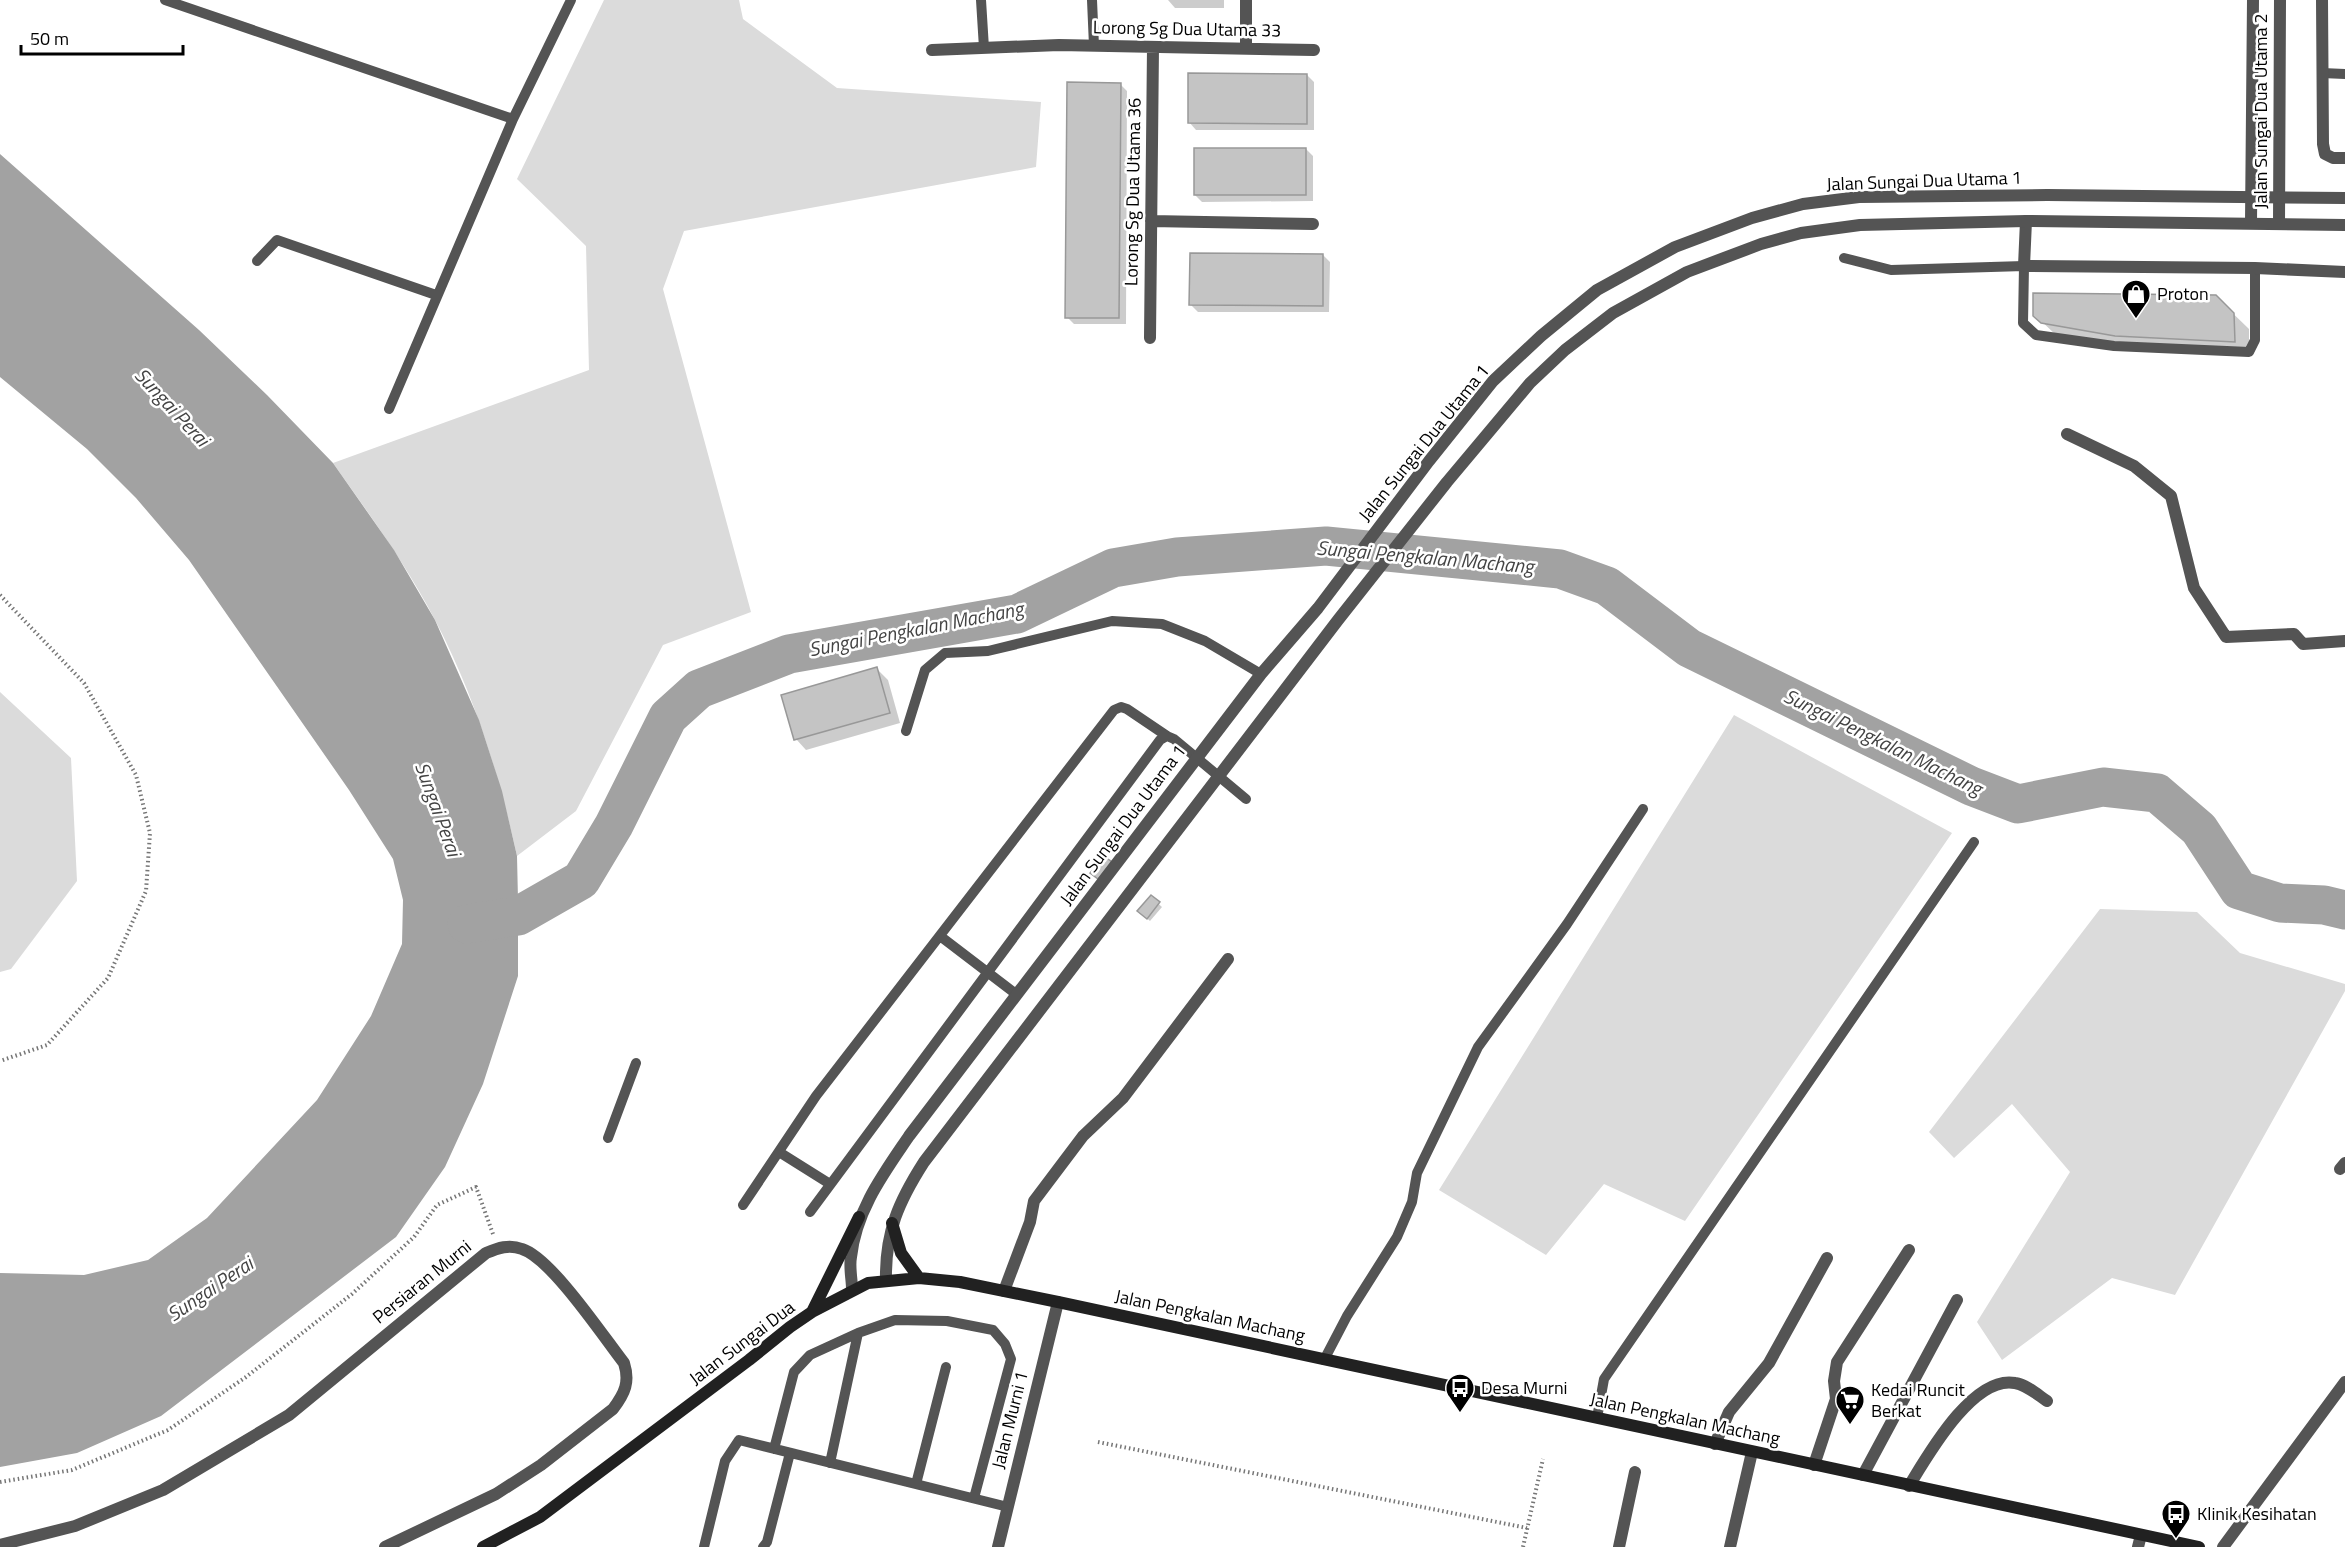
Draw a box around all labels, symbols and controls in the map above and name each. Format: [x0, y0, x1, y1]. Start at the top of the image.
street label: Lorong Sg Dua Utama 33 [1093, 13, 1282, 44]
street label: Jalan Sungai Dua Utama 2 [2247, 13, 2274, 209]
scale bar [21, 18, 183, 56]
text: 50 m [30, 25, 69, 52]
street label: Lorong Sg Dua Utama 36 [1117, 97, 1148, 286]
street label: Jalan Sungai Dua Utama 1 [1826, 164, 2022, 197]
shop icon: Proton [2120, 278, 2152, 320]
place label: Proton [2157, 280, 2209, 307]
street label: Jalan Sungai Dua Utama 1 [1352, 358, 1496, 527]
water label: Sungai Perai [128, 360, 219, 455]
water label: Sungai Pengkalan Machang [1315, 532, 1537, 582]
water label: Sungai Pengkalan Machang [806, 592, 1028, 664]
water label: Sungai Pengkalan Machang [1779, 680, 1990, 804]
street label: Jalan Sungai Dua Utama 1 [1053, 739, 1192, 911]
water label: Sungai Perai [407, 757, 471, 863]
street label: Persiaran Murni [366, 1233, 477, 1330]
water label: Sungai Perai [160, 1247, 261, 1329]
street label: Jalan Pengkalan Machang [1113, 1282, 1308, 1349]
street label: Jalan Sungai Dua [683, 1294, 800, 1391]
street label: Jalan Murni 1 [984, 1368, 1035, 1471]
bus stop icon: Desa Murni [1444, 1372, 1476, 1414]
place label: Desa Murni [1481, 1374, 1568, 1401]
place label: Kedai Runcit Berkat [1871, 1376, 1966, 1424]
supermarket icon: Kedai Runcit Berkat [1834, 1384, 1866, 1426]
street label: Jalan Pengkalan Machang [1588, 1385, 1783, 1452]
bus stop icon: Klinik Kesihatan [2160, 1498, 2192, 1540]
place label: Klinik Kesihatan [2197, 1500, 2317, 1527]

